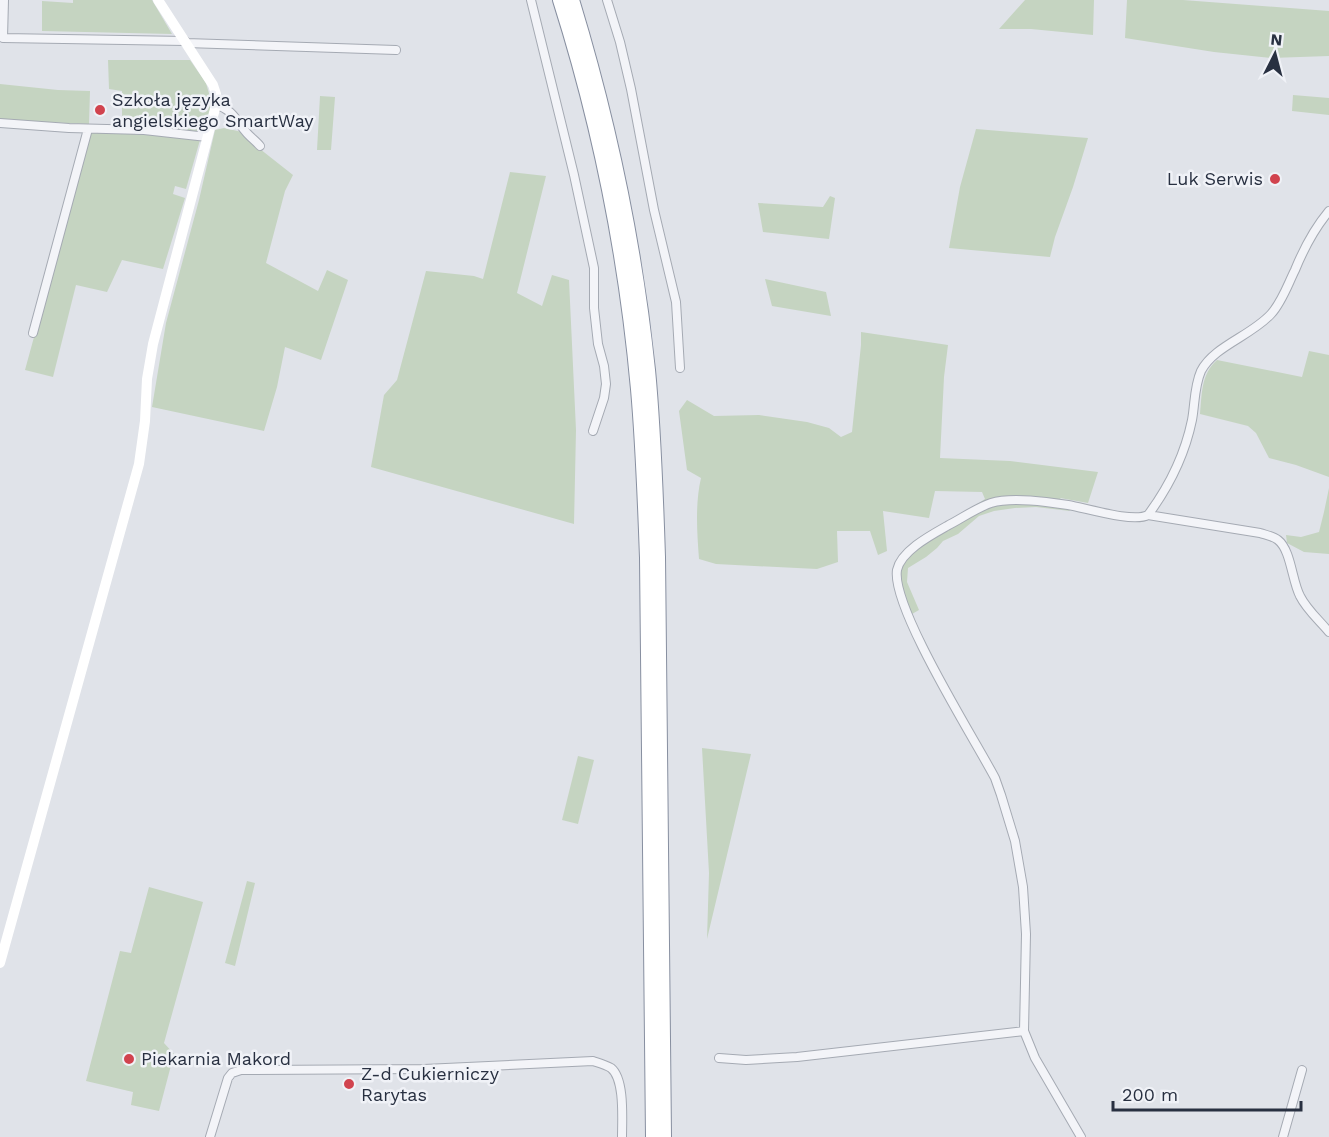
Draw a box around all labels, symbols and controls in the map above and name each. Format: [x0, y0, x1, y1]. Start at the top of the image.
north arrow [1245, 24, 1305, 84]
text: N [1270, 30, 1283, 50]
place label: Szkoła języka angielskiego SmartWay [112, 89, 314, 131]
marker: Szkoła języka angielskiego SmartWay [93, 103, 107, 117]
place label: Luk Serwis [1167, 168, 1263, 189]
marker: Luk Serwis [1268, 172, 1282, 186]
place label: Piekarnia Makord [141, 1048, 291, 1069]
marker: Piekarnia Makord [122, 1052, 136, 1066]
place label: Z-d Cukierniczy Rarytas [361, 1063, 500, 1105]
scale bar [1113, 1074, 1300, 1112]
marker: Z-d Cukierniczy Rarytas [342, 1077, 356, 1091]
text: 200 m [1122, 1084, 1178, 1105]

